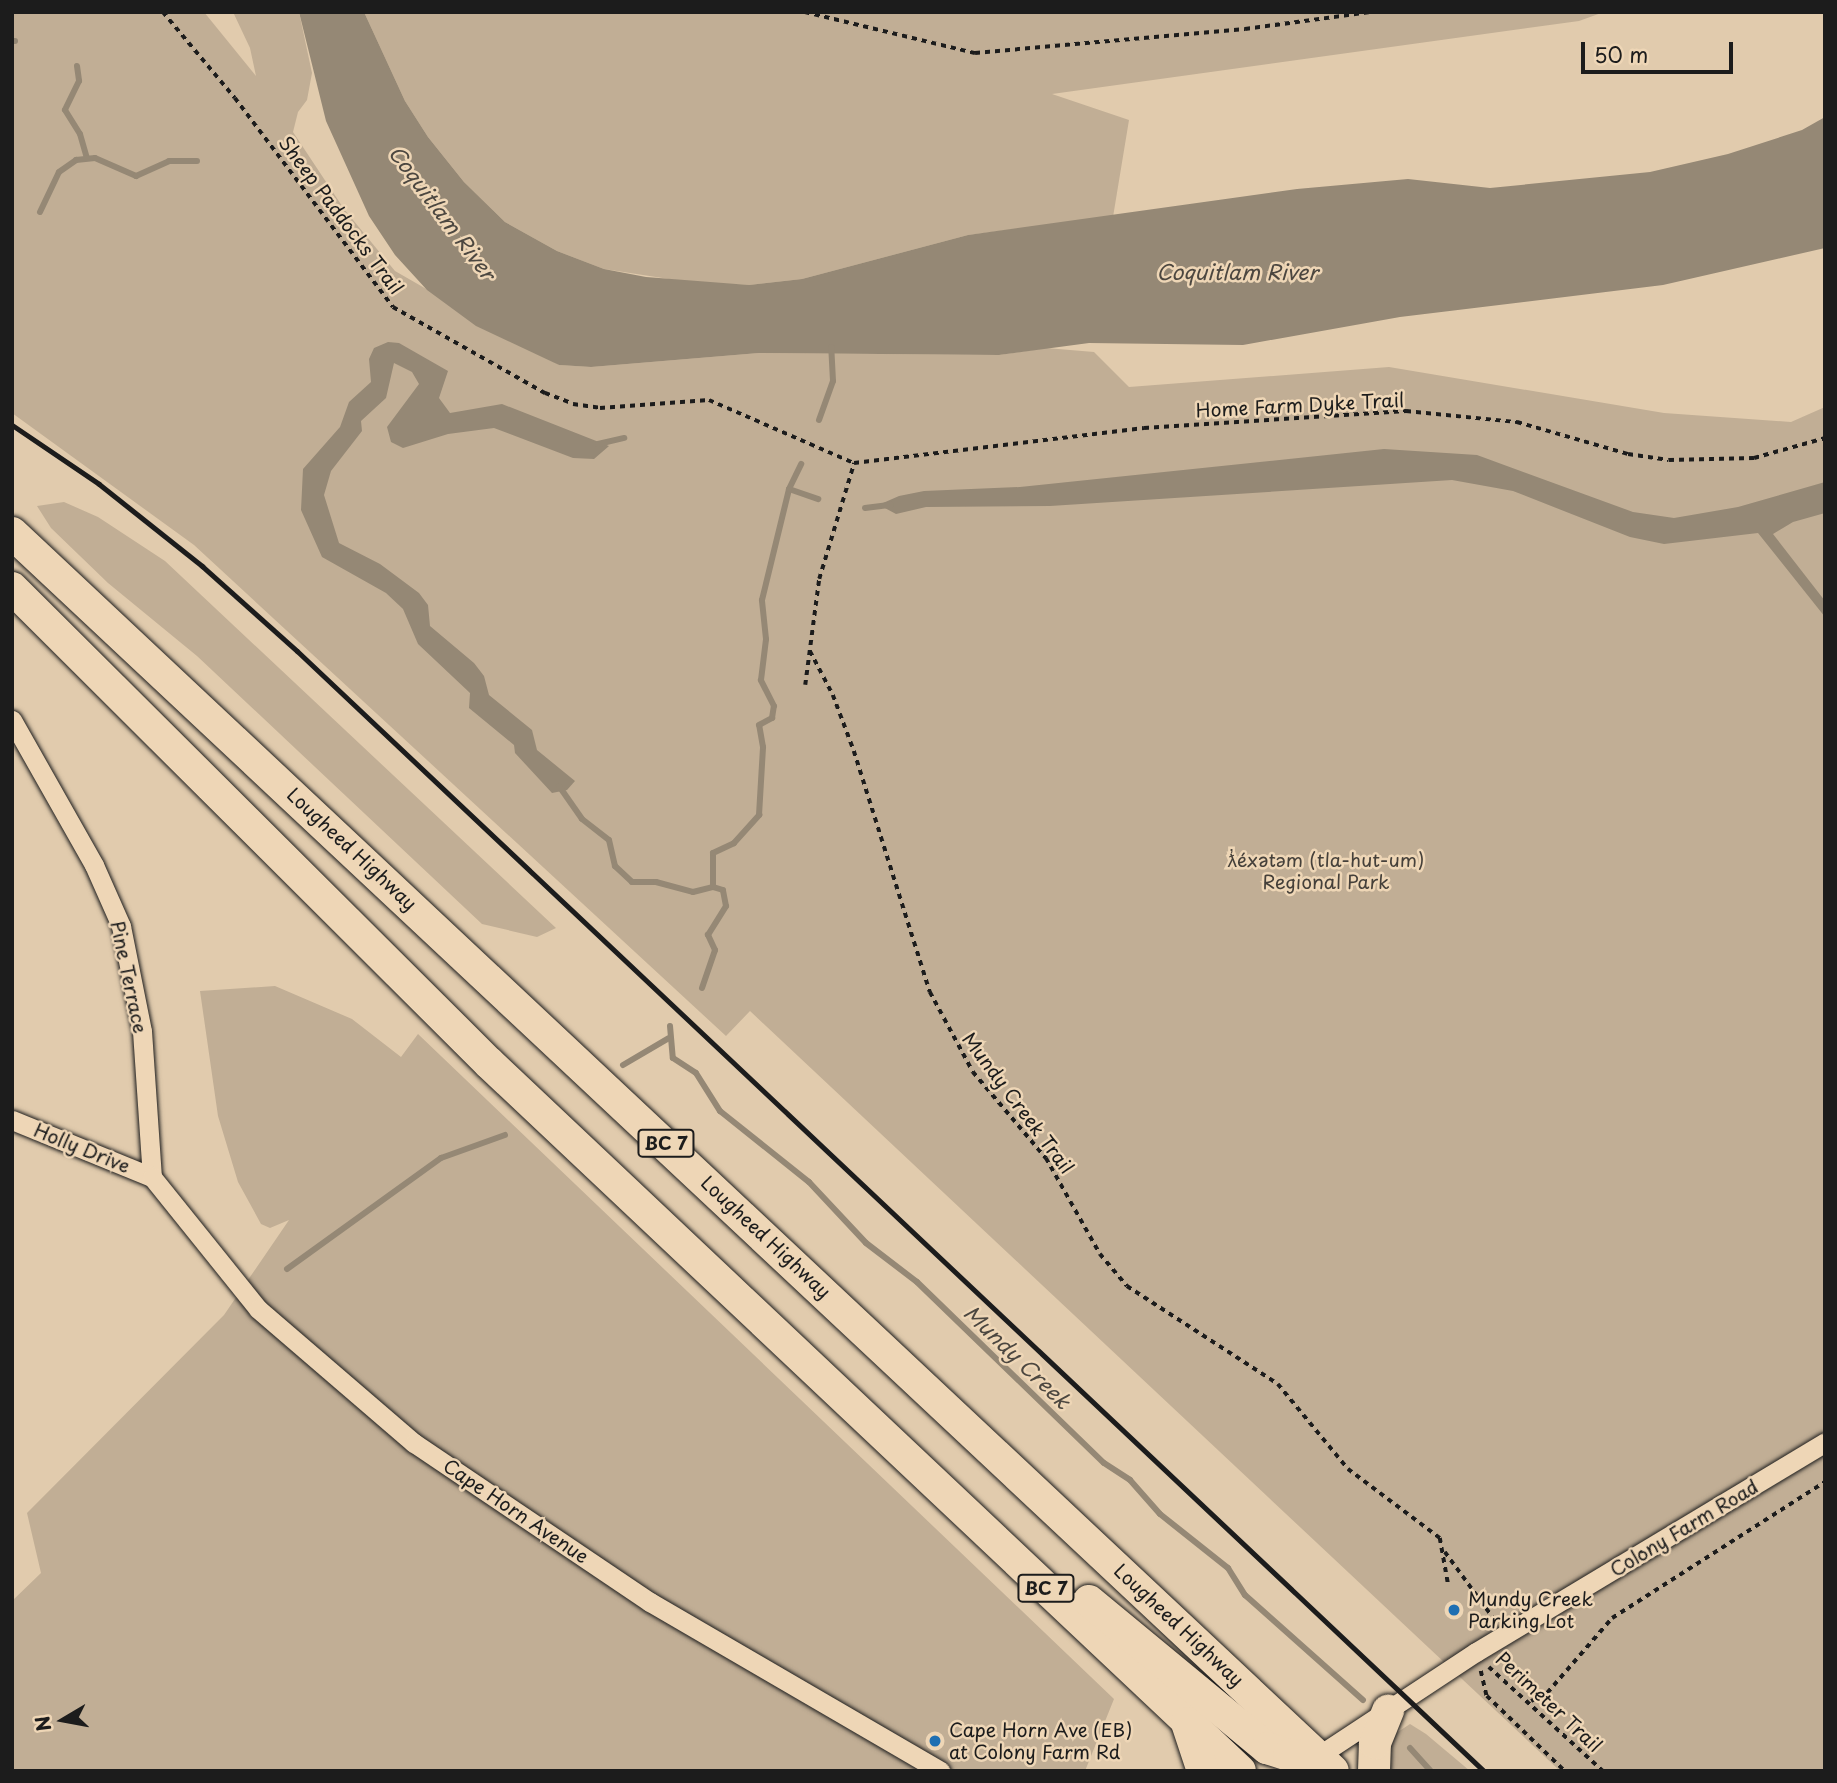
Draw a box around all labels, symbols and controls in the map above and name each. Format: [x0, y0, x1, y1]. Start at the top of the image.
scale bar [1585, 28, 1737, 72]
text: 50 m [1594, 38, 1648, 70]
street label: Sheep Paddocks Trail [273, 131, 409, 299]
water label: Coquitlam River [384, 140, 502, 284]
water label: Coquitlam River [1156, 258, 1318, 284]
street label: Home Farm Dyke Trail [1194, 388, 1406, 422]
street label: Lougheed Highway [282, 782, 422, 916]
park label: ƛ̓éxətəm (tla-hut-um) Regional Park [1228, 849, 1424, 893]
street label: Pine Terrace [106, 919, 152, 1035]
street label: Mundy Creek Trail [957, 1027, 1079, 1179]
street label: Holly Drive [31, 1118, 133, 1178]
road number: BC 7 [638, 1128, 694, 1158]
street label: Lougheed Highway [696, 1170, 836, 1304]
water label: Mundy Creek [960, 1299, 1076, 1413]
street label: Cape Horn Avenue [439, 1454, 593, 1568]
street label: Colony Farm Road [1606, 1475, 1762, 1581]
street label: Lougheed Highway [1109, 1558, 1249, 1692]
road number: BC 7 [1018, 1574, 1074, 1602]
place label: Mundy Creek Parking Lot [1468, 1588, 1593, 1632]
marker: Mundy Creek Parking Lot [1446, 1602, 1462, 1618]
street label: Perimeter Trail [1491, 1647, 1607, 1757]
north arrow [28, 1685, 98, 1755]
text: N [27, 1714, 57, 1733]
place label: Cape Horn Ave (EB) at Colony Farm Rd [949, 1719, 1133, 1763]
marker: Cape Horn Ave (EB) at Colony Farm Rd [927, 1733, 943, 1749]

